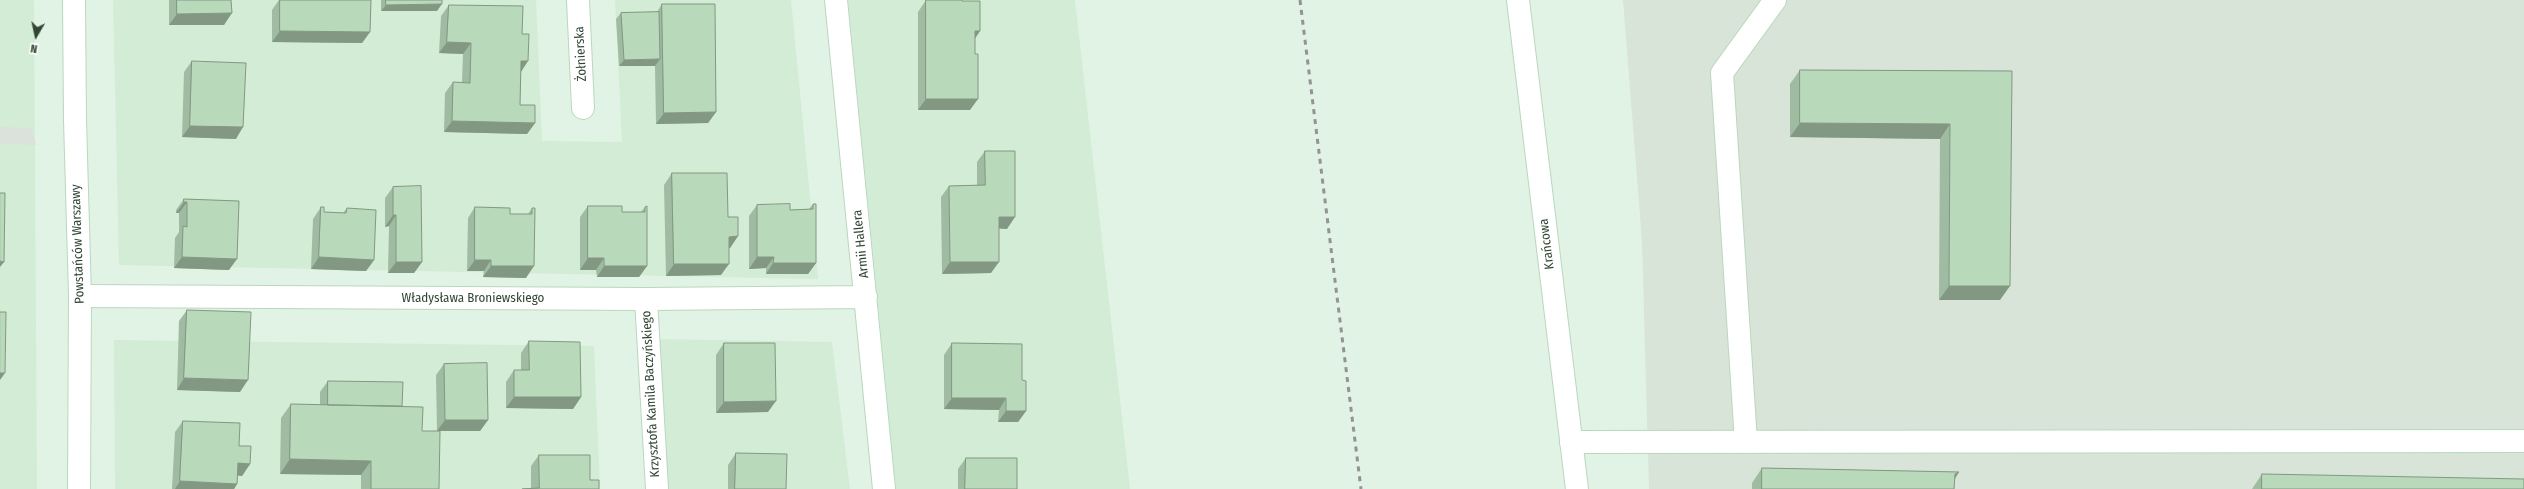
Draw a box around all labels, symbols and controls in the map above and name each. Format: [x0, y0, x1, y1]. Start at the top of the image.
north arrow [16, 16, 56, 56]
street label: Żołnierska [572, 26, 590, 82]
text: N [30, 41, 38, 55]
street label: Powstańców Warszawy [68, 184, 88, 304]
street label: Armii Hallera [850, 209, 872, 279]
street label: Krańcowa [1536, 218, 1558, 270]
street label: Władysława Broniewskiego [402, 290, 544, 306]
street label: Krzysztofa Kamila Baczyńskiego [639, 310, 663, 478]

